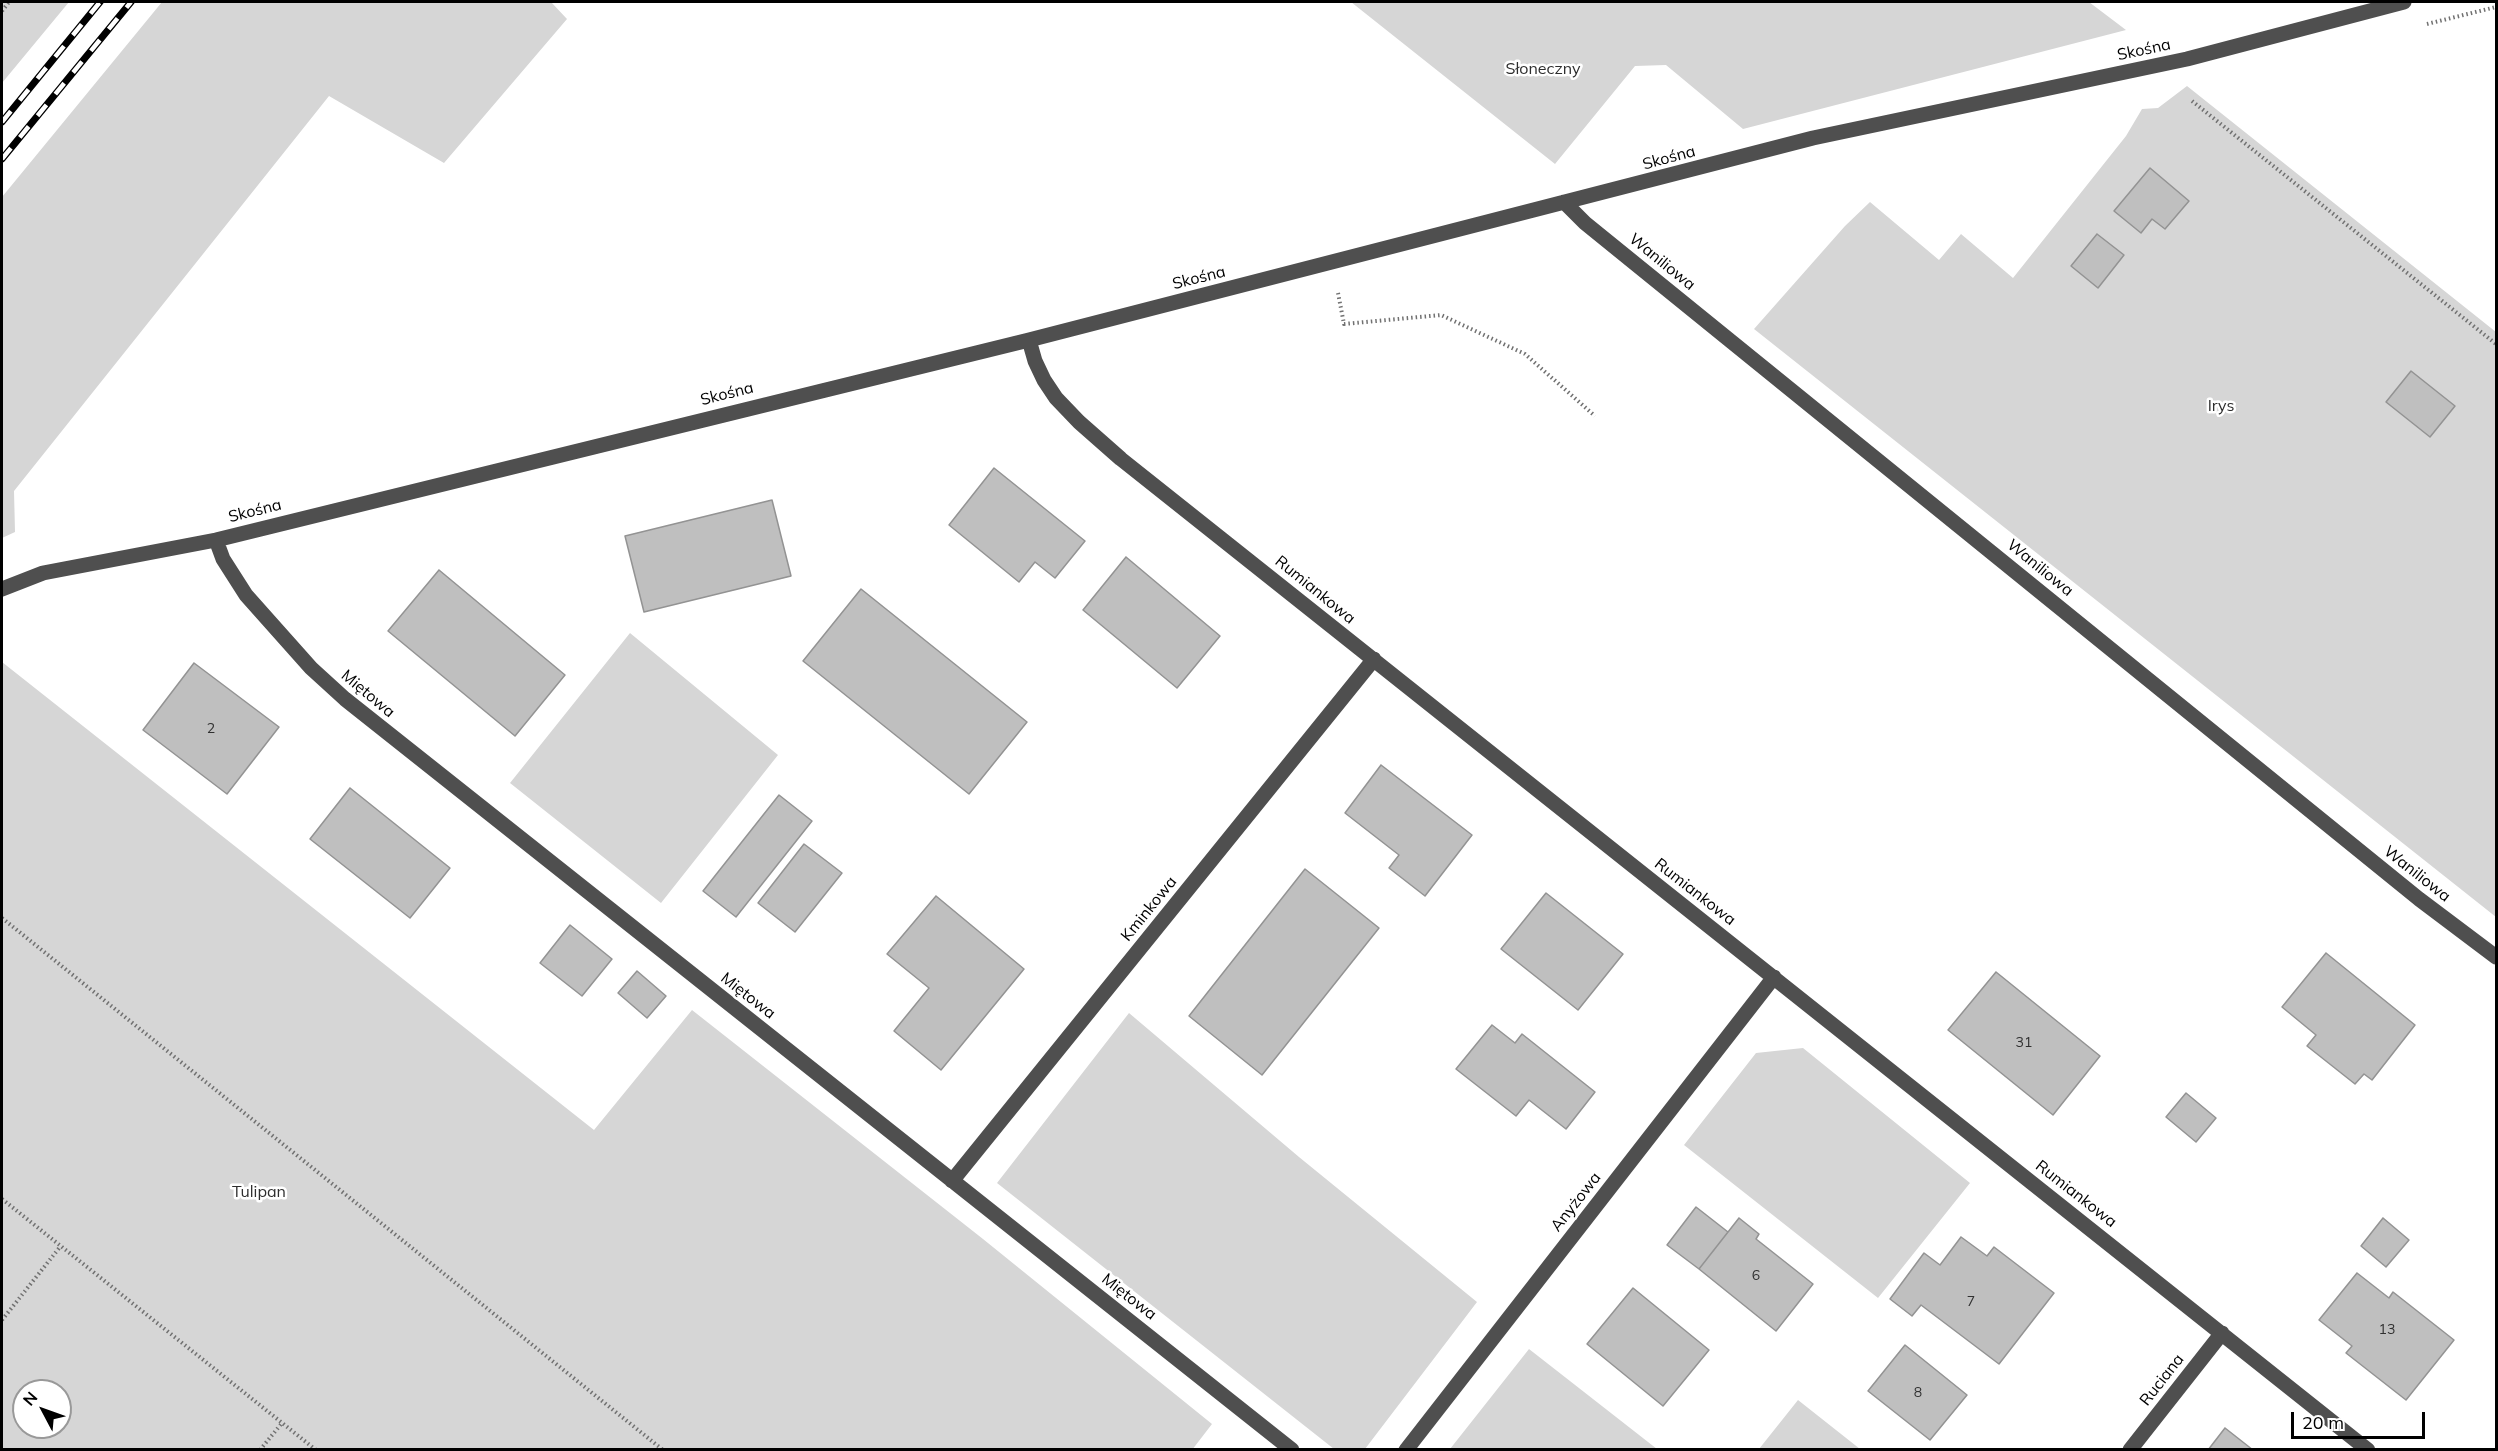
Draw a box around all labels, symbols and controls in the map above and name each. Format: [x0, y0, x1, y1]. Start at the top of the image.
street label: Skośna [2116, 35, 2172, 65]
park label: Słoneczny [1505, 59, 1581, 79]
street label: Skośna [1640, 142, 1698, 174]
street label: Waniliowa [1625, 229, 1699, 295]
street label: Skośna [1170, 262, 1228, 294]
street label: Skośna [698, 378, 756, 410]
park label: Irys [2208, 396, 2234, 416]
street label: Skośna [226, 495, 284, 527]
street label: Waniliowa [2003, 535, 2077, 601]
street label: Rumiankowa [1271, 552, 1359, 628]
street label: Miętowa [337, 666, 399, 722]
house number: 2 [207, 721, 215, 737]
street label: Waniliowa [2380, 842, 2454, 906]
street label: Rumiankowa [1651, 854, 1739, 930]
street label: Kminkowa [1117, 873, 1181, 945]
street label: Miętowa [717, 969, 779, 1023]
house number: 31 [2016, 1035, 2032, 1051]
street label: Rumiankowa [2032, 1156, 2120, 1232]
street label: Anyżowa [1547, 1169, 1605, 1235]
park label: Tulipan [232, 1182, 286, 1202]
house number: 6 [1752, 1268, 1760, 1284]
street label: Miętowa [1098, 1270, 1160, 1324]
house number: 7 [1967, 1294, 1975, 1310]
house number: 13 [2379, 1322, 2395, 1338]
street label: Ruciana [2136, 1350, 2188, 1410]
north arrow [12, 1379, 72, 1439]
house number: 8 [1914, 1385, 1922, 1401]
text: N [18, 1387, 41, 1410]
scale bar [2294, 1400, 2428, 1438]
text: 20 m [2302, 1411, 2344, 1434]

